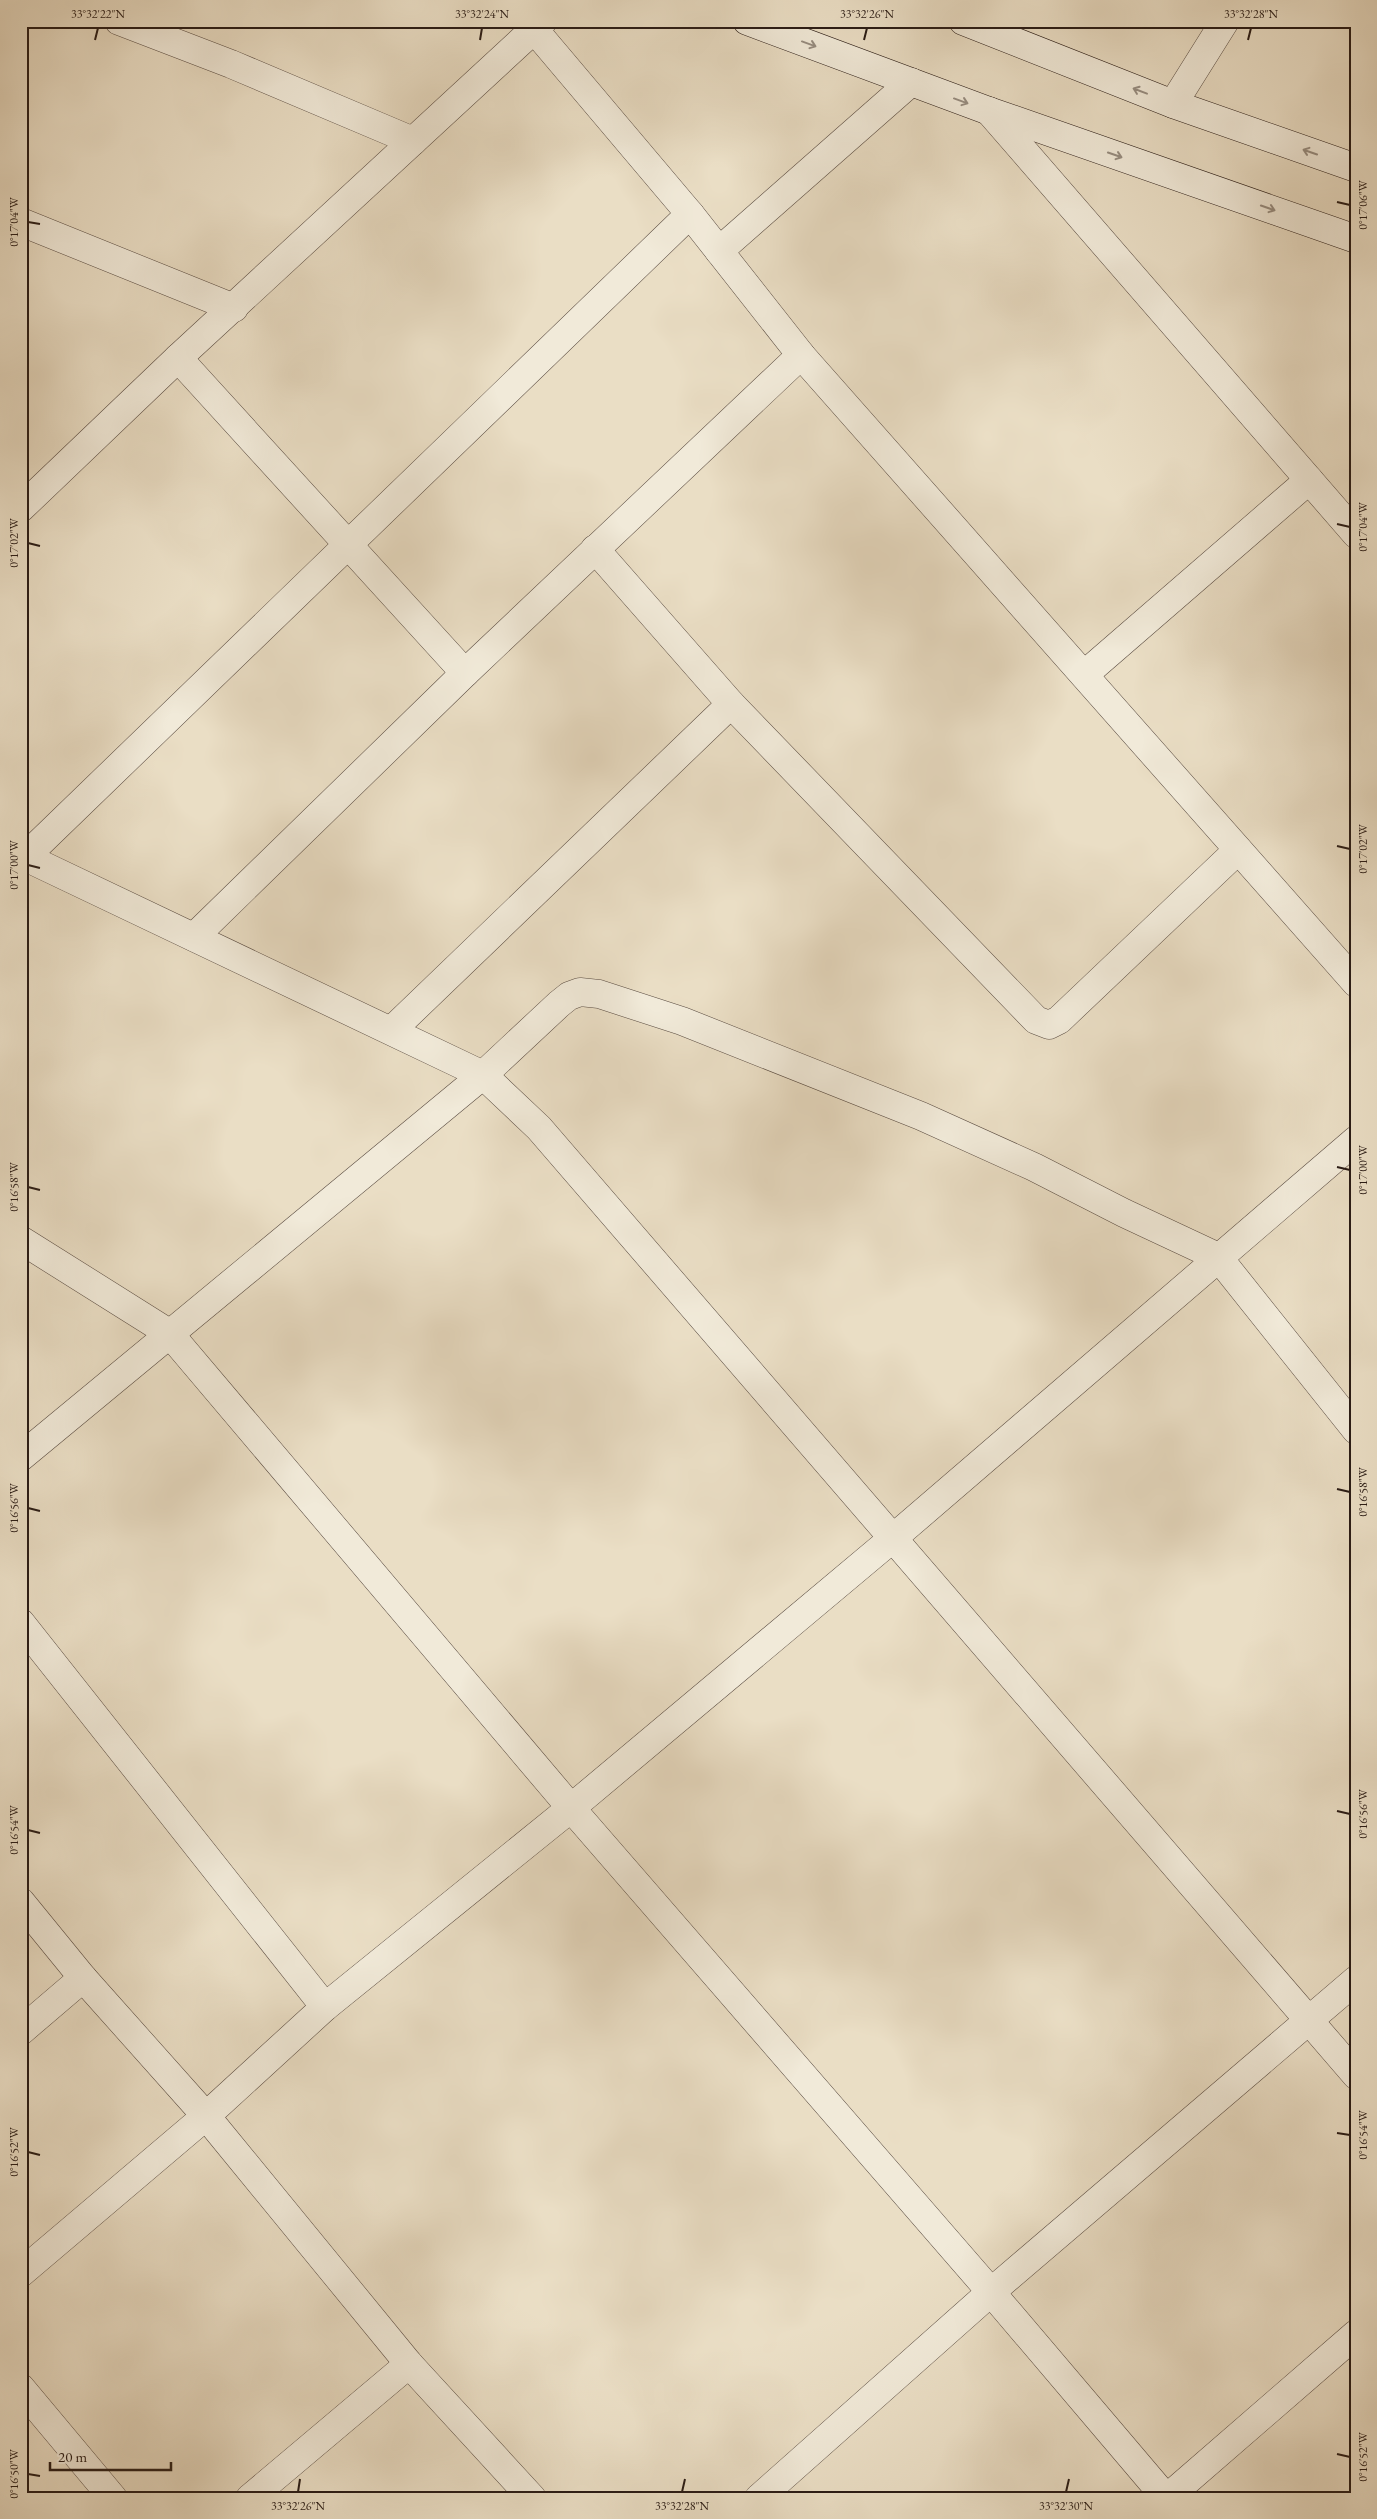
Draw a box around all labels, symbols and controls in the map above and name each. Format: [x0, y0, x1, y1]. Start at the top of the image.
text: 33°32'22"N [71, 6, 125, 22]
text: 33°32'24"N [455, 6, 509, 22]
text: 33°32'26"N [840, 6, 894, 22]
text: 33°32'28"N [1224, 6, 1278, 22]
one-way arrow [801, 40, 816, 49]
one-way arrow [1133, 86, 1149, 95]
one-way arrow [953, 97, 968, 106]
one-way arrow [1303, 147, 1318, 156]
one-way arrow [1106, 151, 1122, 160]
text: 0°17'06"W [1355, 179, 1371, 230]
text: 0°17'04"W [6, 196, 22, 247]
one-way arrow [1260, 204, 1276, 214]
text: 0°17'04"W [1355, 501, 1371, 552]
text: 0°17'02"W [6, 517, 22, 568]
text: 0°17'02"W [1355, 823, 1371, 874]
text: 0°17'00"W [6, 839, 22, 890]
text: 0°17'00"W [1355, 1144, 1371, 1195]
text: 0°16'58"W [6, 1161, 22, 1212]
text: 0°16'58"W [1355, 1466, 1371, 1517]
text: 0°16'56"W [6, 1482, 22, 1533]
text: 0°16'56"W [1355, 1788, 1371, 1839]
text: 0°16'54"W [6, 1804, 22, 1855]
text: 0°16'54"W [1355, 2109, 1371, 2160]
text: 0°16'52"W [6, 2126, 22, 2177]
text: 0°16'52"W [1355, 2431, 1371, 2482]
scale bar [50, 2439, 171, 2471]
text: 20 m [58, 2447, 87, 2466]
text: 0°16'50"W [6, 2448, 22, 2499]
text: 33°32'26"N [271, 2498, 325, 2514]
text: 33°32'28"N [655, 2498, 709, 2514]
text: 33°32'30"N [1039, 2498, 1093, 2514]

